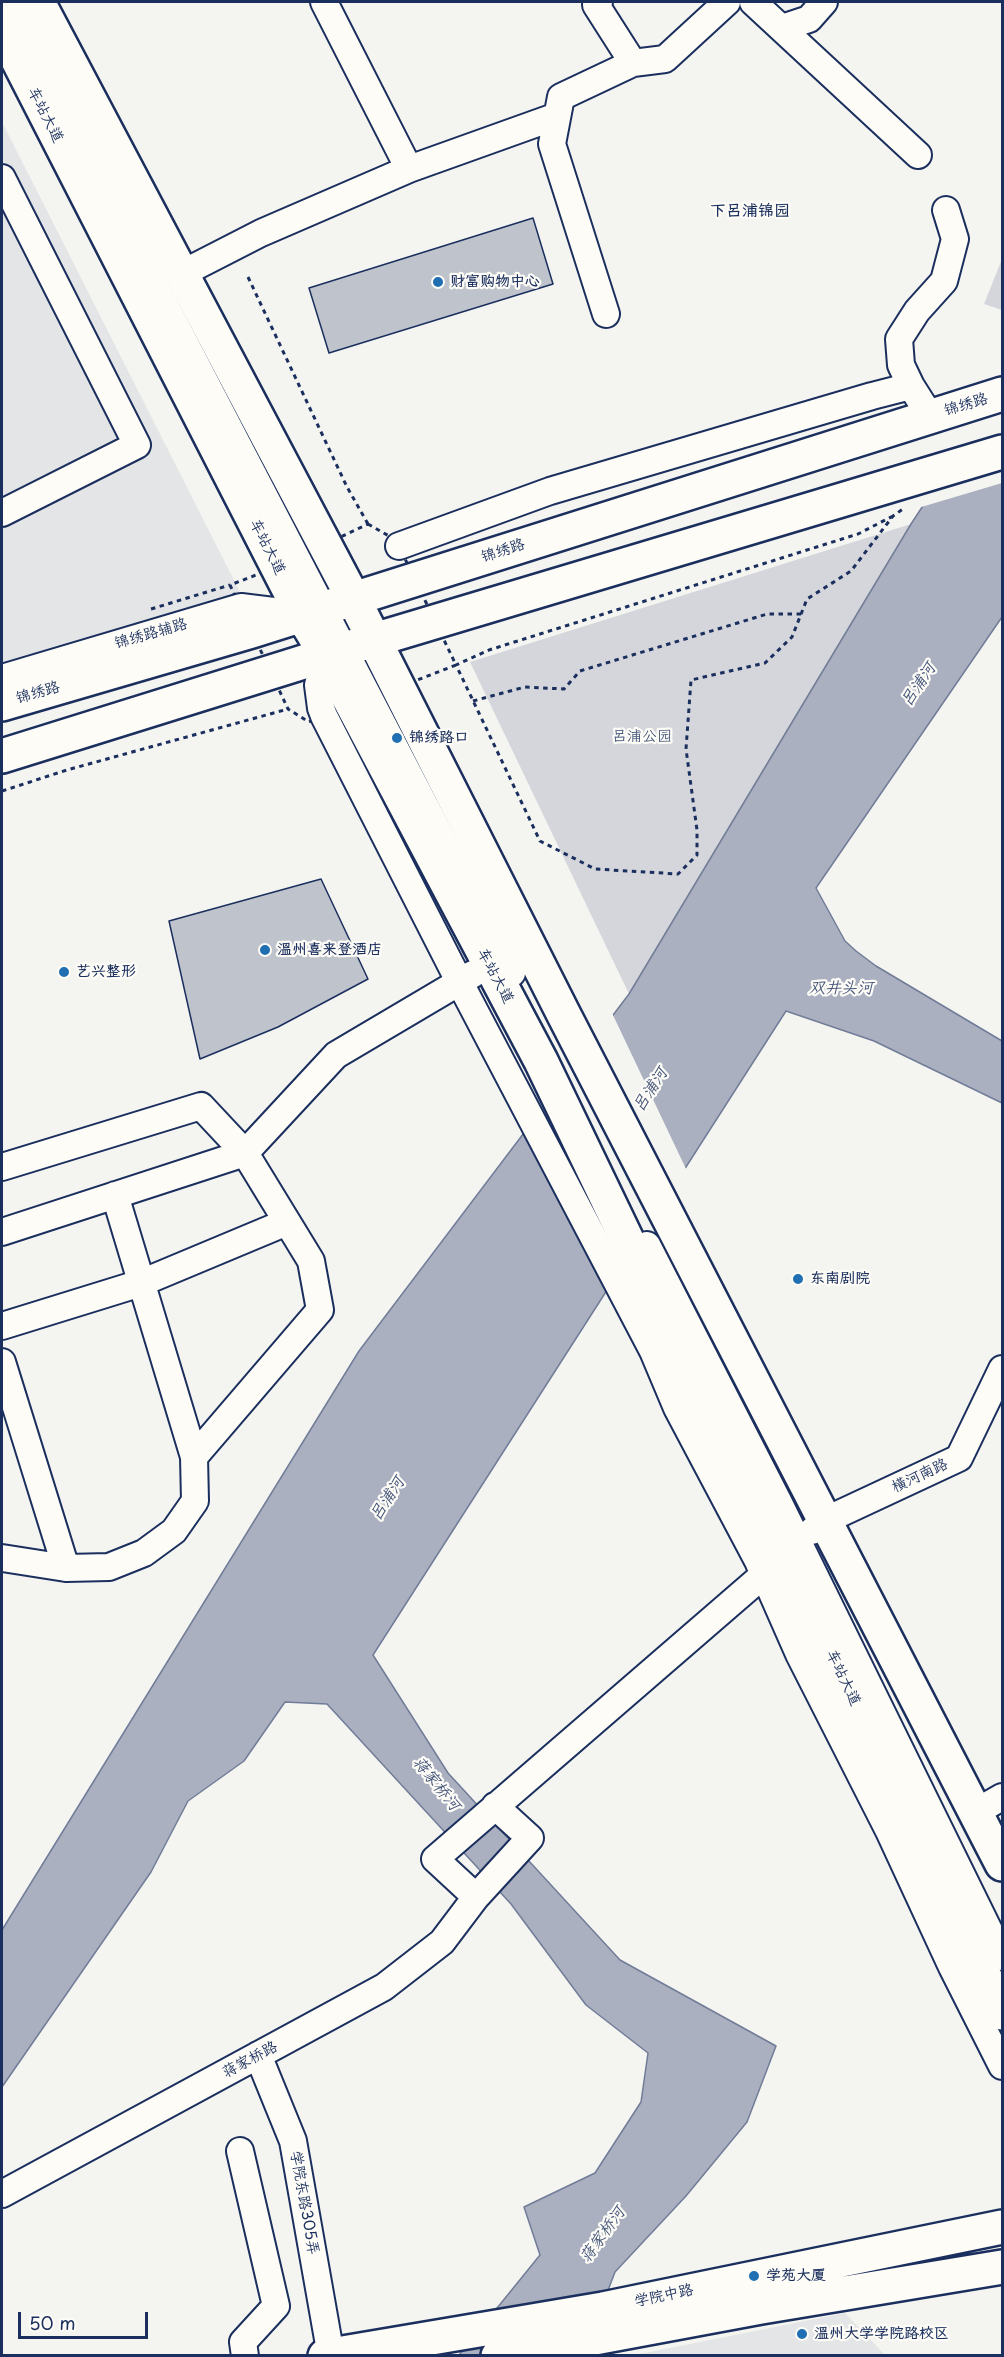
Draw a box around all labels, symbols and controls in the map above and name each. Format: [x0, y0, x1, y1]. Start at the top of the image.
street label: 车站大道 [23, 84, 67, 146]
district label: 下吕浦锦园 [710, 202, 790, 222]
place label: 财富购物中心 [450, 273, 540, 291]
marker: 财富购物中心 [431, 275, 445, 289]
street label: 锦绣路 [942, 390, 990, 420]
street label: 车站大道 [245, 516, 289, 578]
street label: 锦绣路 [479, 535, 527, 567]
street label: 锦绣路辅路 [112, 615, 190, 653]
water label: 吕浦河 [898, 660, 940, 710]
street label: 锦绣路 [14, 678, 62, 708]
park label: 吕浦公园 [612, 728, 672, 746]
place label: 锦绣路口 [409, 729, 469, 747]
marker: 锦绣路口 [390, 731, 404, 745]
place label: 温州喜来登酒店 [277, 941, 382, 959]
marker: 温州喜来登酒店 [258, 943, 272, 957]
street label: 车站大道 [473, 945, 517, 1007]
place label: 艺兴整形 [76, 963, 136, 981]
marker: 艺兴整形 [57, 965, 71, 979]
water label: 双井头河 [809, 979, 873, 999]
water label: 吕浦河 [630, 1065, 672, 1115]
place label: 东南剧院 [810, 1270, 870, 1288]
marker: 东南剧院 [791, 1272, 805, 1286]
street label: 横河南路 [889, 1455, 951, 1497]
water label: 吕浦河 [367, 1474, 409, 1524]
street label: 车站大道 [822, 1647, 864, 1709]
water label: 蒋家桥河 [408, 1753, 464, 1815]
street label: 蒋家桥路 [219, 2038, 281, 2082]
street label: 学院东路305弄 [286, 2150, 322, 2256]
water label: 蒋家桥河 [576, 2203, 630, 2267]
place label: 学苑大厦 [766, 2267, 826, 2285]
marker: 学苑大厦 [747, 2269, 761, 2283]
street label: 学院中路 [633, 2281, 695, 2311]
scale bar [21, 2300, 152, 2338]
text: 50 m [29, 2309, 76, 2336]
place label: 温州大学学院路校区 [814, 2325, 949, 2343]
marker: 温州大学学院路校区 [795, 2327, 809, 2341]

